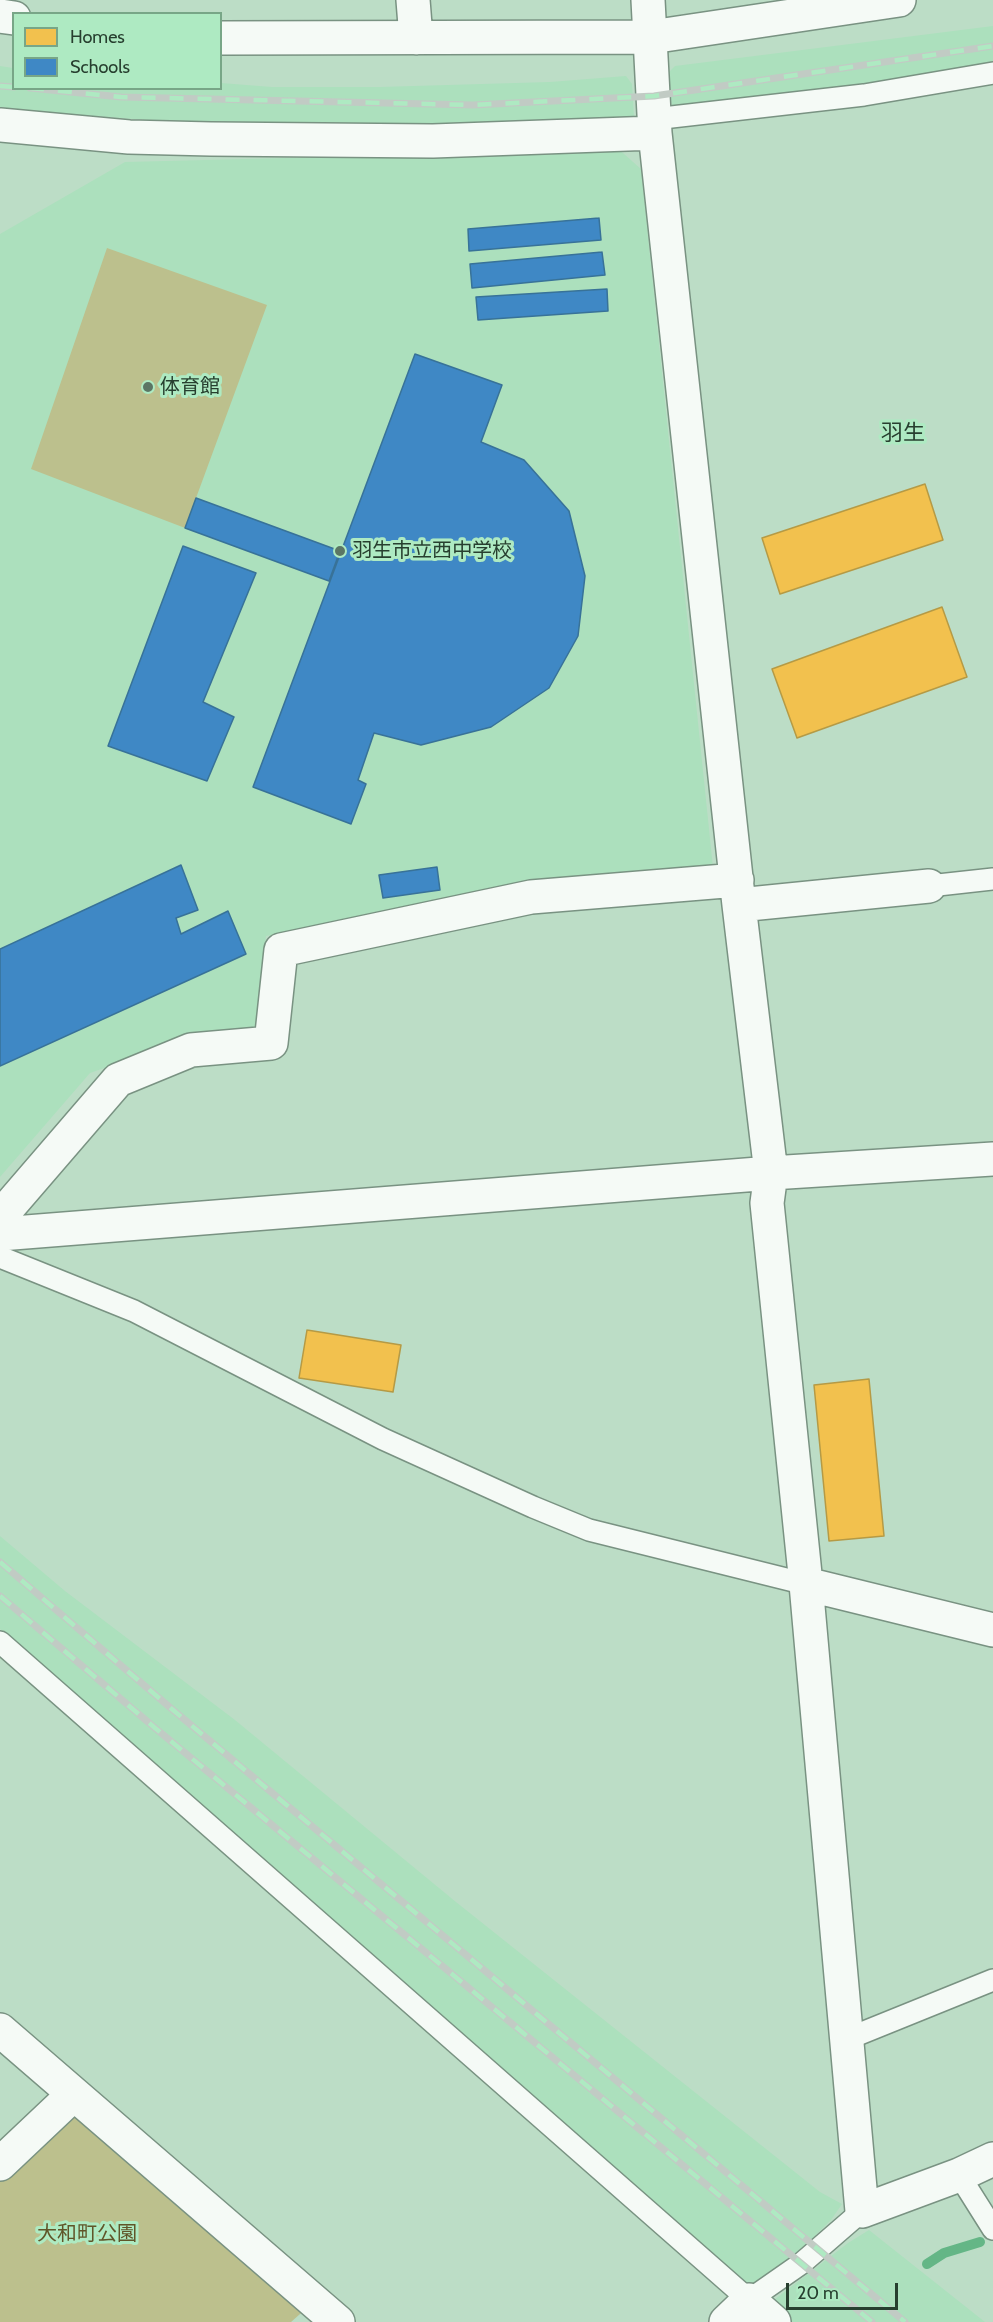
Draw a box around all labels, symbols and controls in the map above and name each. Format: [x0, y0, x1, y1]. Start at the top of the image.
legend [12, 12, 222, 90]
text: Homes [70, 26, 125, 48]
text: Schools [70, 56, 130, 78]
place label: 体育館 [160, 375, 220, 399]
marker: 体育館 [141, 380, 155, 394]
district label: 羽生 [881, 421, 925, 447]
place label: 羽生市立西中学校 [352, 539, 512, 563]
marker: 羽生市立西中学校 [333, 544, 347, 558]
park label: 大和町公園 [37, 2222, 137, 2246]
scale bar [789, 2271, 902, 2309]
text: 20 m [797, 2282, 839, 2304]

